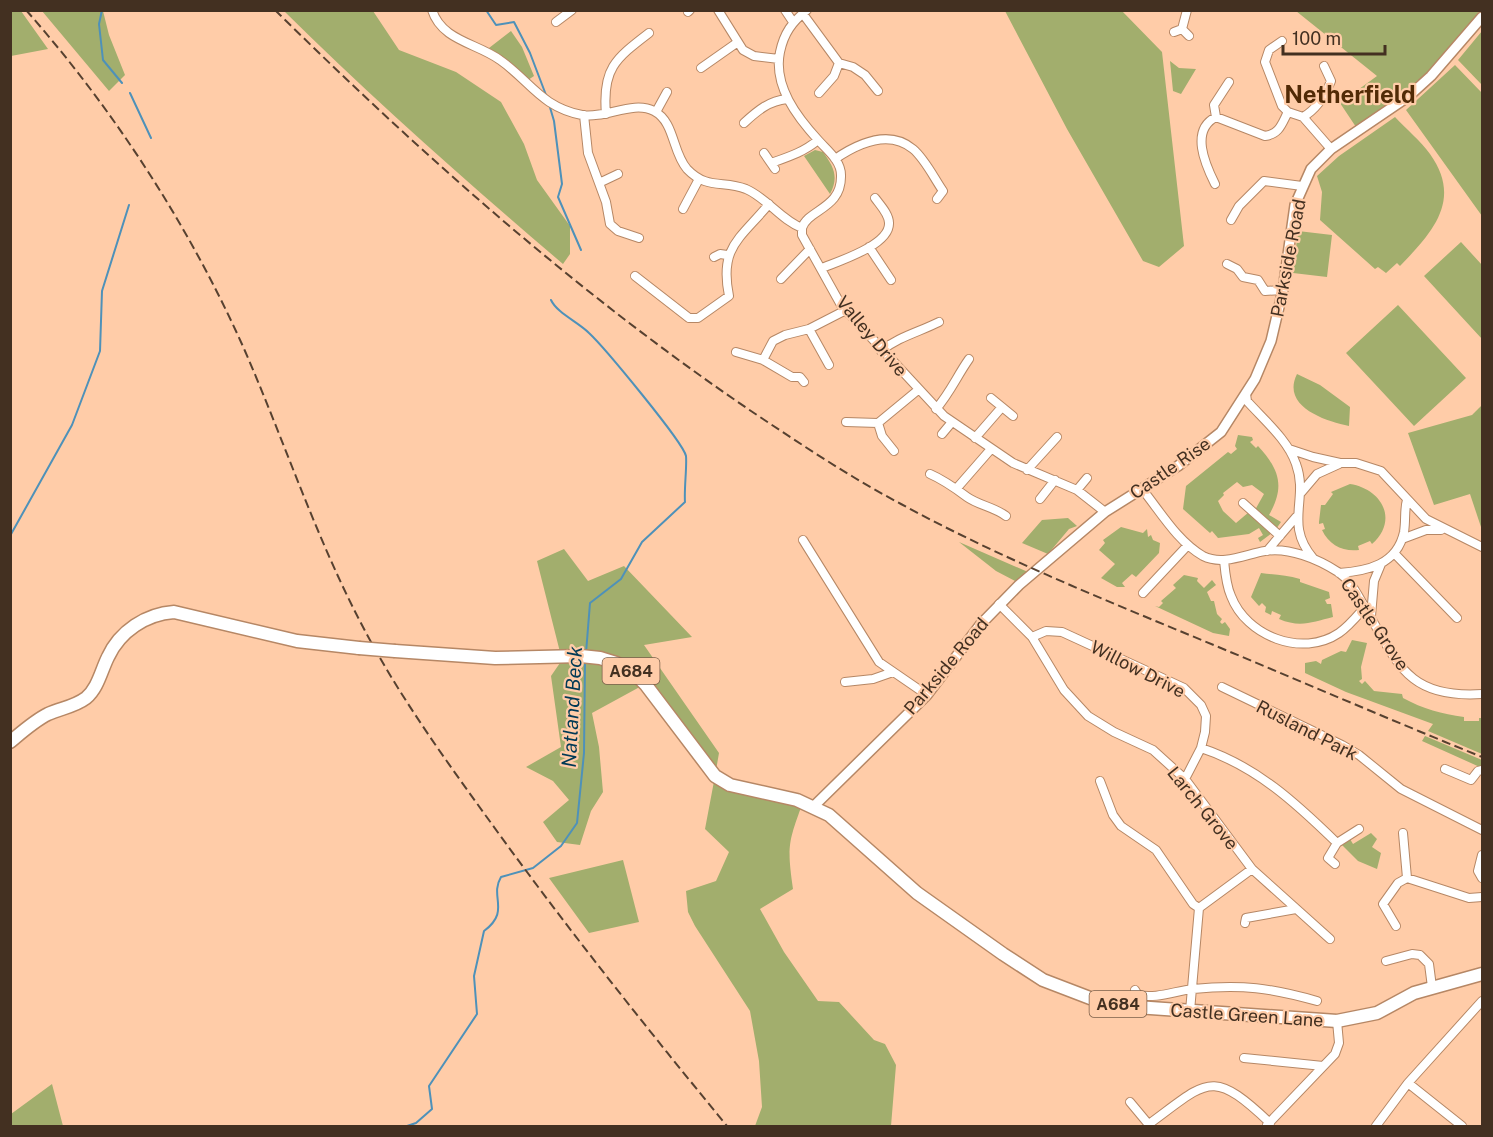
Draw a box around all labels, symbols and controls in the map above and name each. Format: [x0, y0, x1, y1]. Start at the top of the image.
scale bar [1283, 18, 1385, 56]
text: 100 m [1292, 28, 1341, 49]
district label: Netherfield [1284, 80, 1416, 108]
street label: Parkside Road [1266, 197, 1310, 319]
street label: Valley Drive [832, 292, 912, 380]
street label: Castle Rise [1126, 433, 1214, 503]
street label: Castle Grove [1336, 574, 1414, 674]
street label: Parkside Road [900, 613, 992, 719]
street label: Willow Drive [1087, 636, 1189, 702]
water label: Natland Beck [557, 646, 587, 768]
road number: A684 [602, 658, 660, 684]
street label: Rusland Park [1253, 695, 1361, 765]
street label: Larch Grove [1163, 762, 1243, 854]
road number: A684 [1090, 991, 1146, 1017]
street label: Castle Green Lane [1170, 999, 1324, 1031]

